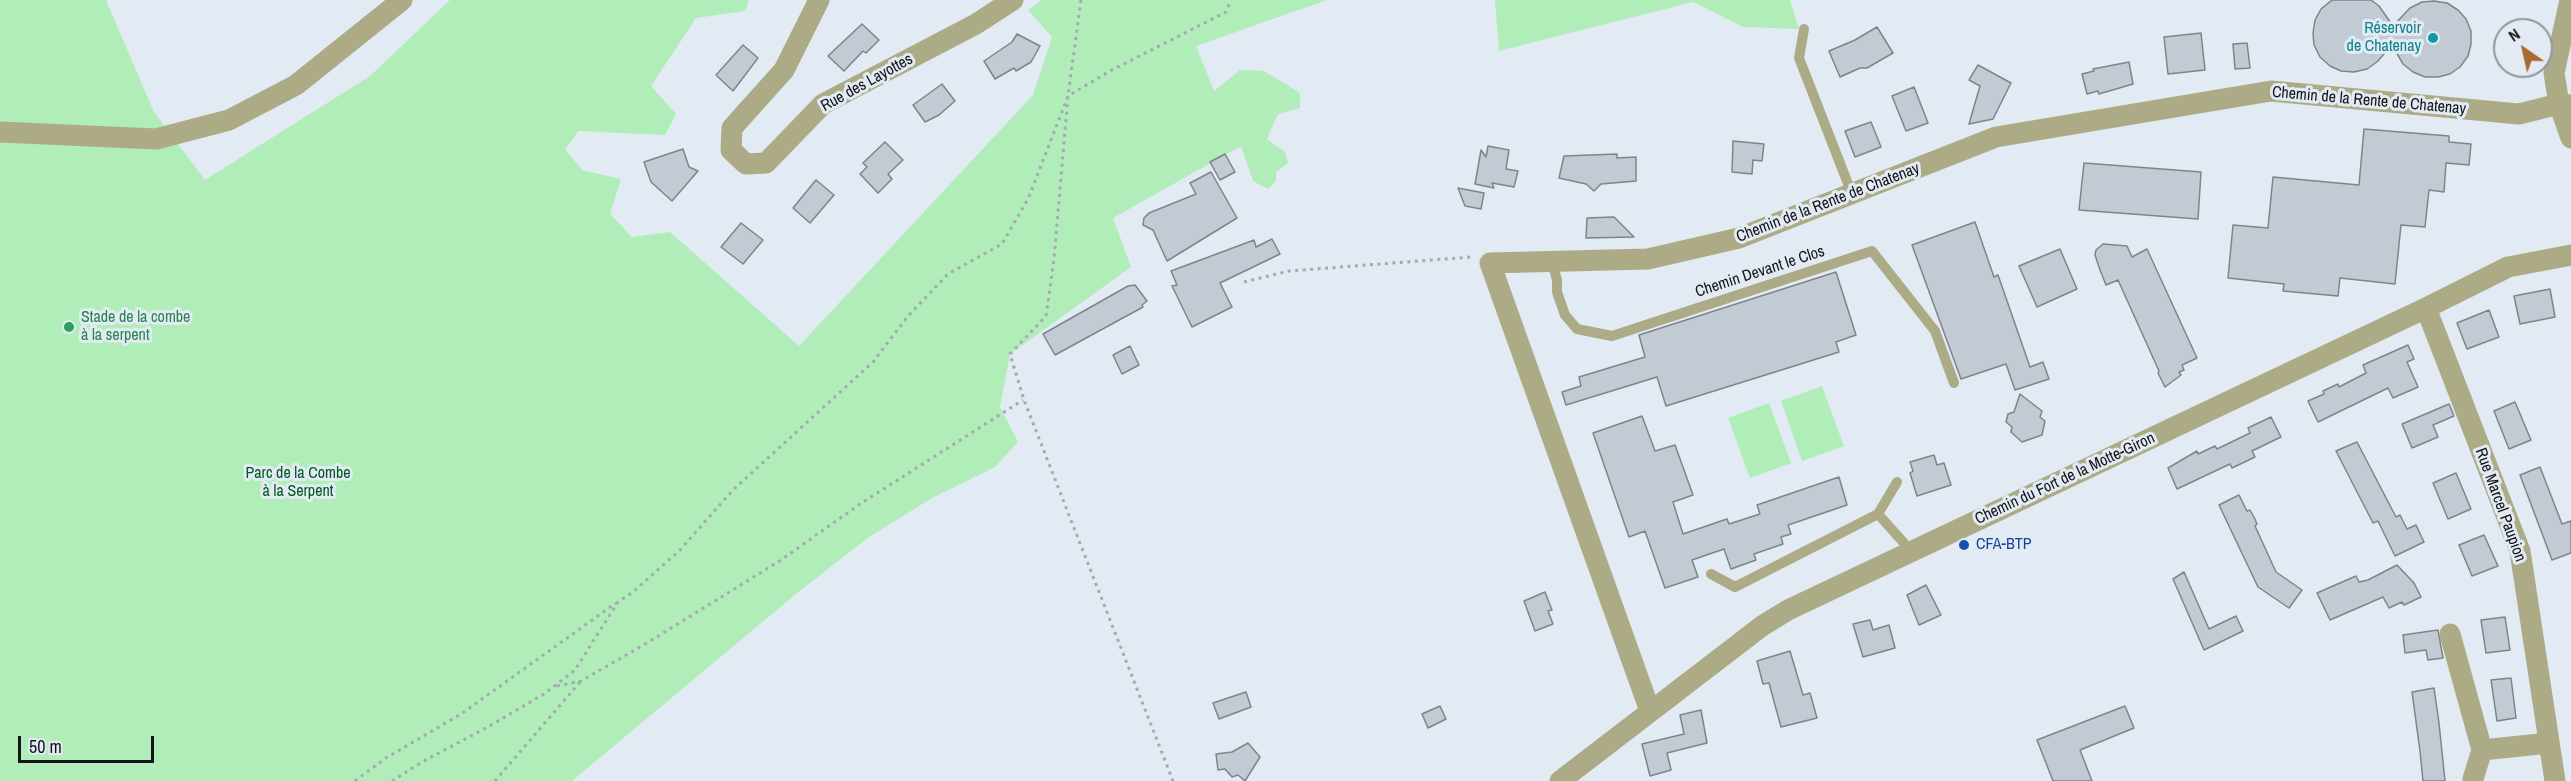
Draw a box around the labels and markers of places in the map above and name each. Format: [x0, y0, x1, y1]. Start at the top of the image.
place label: Réservoir de Chatenay [2347, 19, 2421, 57]
marker: Réservoir de Chatenay [2426, 31, 2440, 45]
place label: Stade de la combe à la serpent [81, 308, 190, 346]
marker: Stade de la combe à la serpent [62, 320, 76, 334]
place label: CFA-BTP [1976, 535, 2031, 555]
marker: CFA-BTP [1957, 538, 1971, 552]

